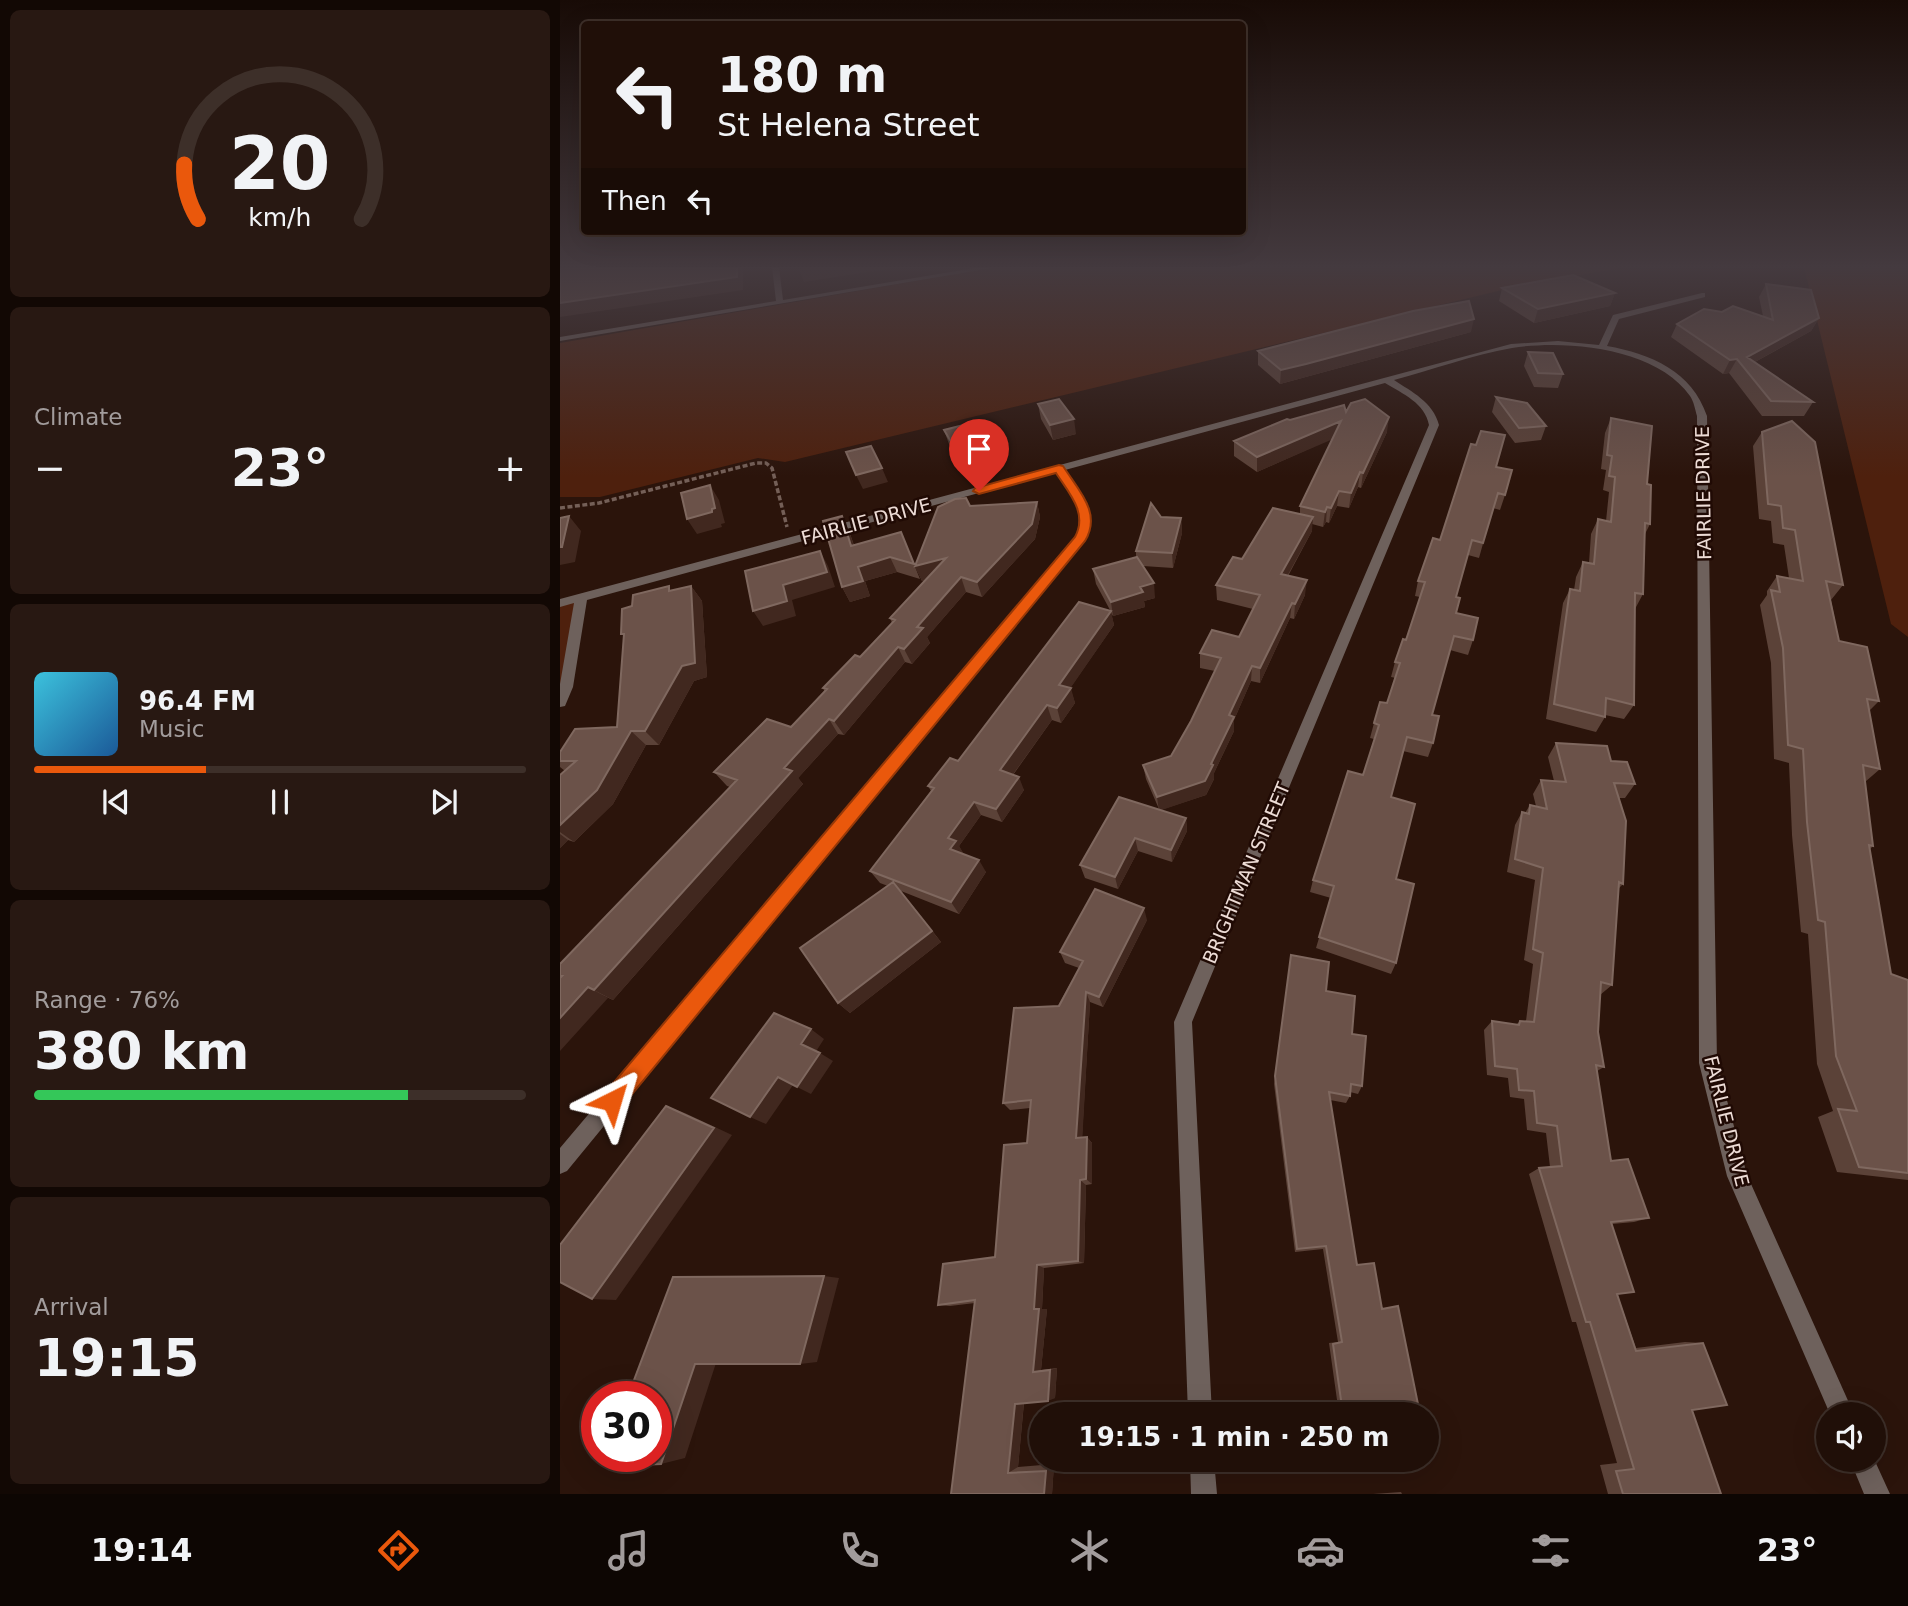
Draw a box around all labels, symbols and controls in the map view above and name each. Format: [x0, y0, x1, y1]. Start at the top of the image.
text: 180 m [717, 47, 887, 104]
icon: left [602, 49, 693, 140]
text: St Helena Street [717, 106, 980, 144]
text: 20 [229, 122, 331, 207]
icon: left [681, 182, 719, 220]
text: Then [602, 186, 667, 216]
text: km/h [248, 203, 312, 232]
text: Climate [34, 404, 123, 430]
pin [949, 419, 1009, 491]
street label: FAIRLIE DRIVE [1691, 426, 1715, 560]
icon: arrive [960, 430, 998, 468]
text: 23° [231, 438, 329, 498]
text: − [34, 446, 66, 490]
text: + [494, 446, 526, 490]
street label: FAIRLIE DRIVE [799, 493, 933, 549]
text: 96.4 FM [139, 686, 256, 716]
text: Music [139, 716, 204, 742]
street label: BRIGHTMAN STREET [1198, 779, 1294, 967]
icon: previous [97, 783, 135, 821]
icon: pause [261, 783, 299, 821]
icon: next [425, 783, 463, 821]
text: Range · 76% [34, 987, 180, 1013]
text: 380 km [34, 1021, 249, 1081]
street label: FAIRLIE DRIVE [1700, 1053, 1754, 1189]
position arrow [575, 1064, 649, 1138]
text: Arrival [34, 1294, 109, 1320]
text: 19:15 [34, 1328, 200, 1388]
speed limit sign: 30 [581, 1381, 672, 1472]
map controls [1816, 1402, 1886, 1472]
button: sound [1816, 1402, 1886, 1472]
text: 19:15 · 1 min · 250 m [1079, 1422, 1389, 1452]
icon: directions [374, 1526, 423, 1575]
icon: music [604, 1526, 653, 1575]
icon: phone [835, 1526, 884, 1575]
icon: climate [1065, 1526, 1114, 1575]
icon: car [1296, 1526, 1345, 1575]
icon: filters [1526, 1526, 1575, 1575]
text: 19:14 [91, 1531, 193, 1569]
text: 23° [1757, 1531, 1817, 1569]

